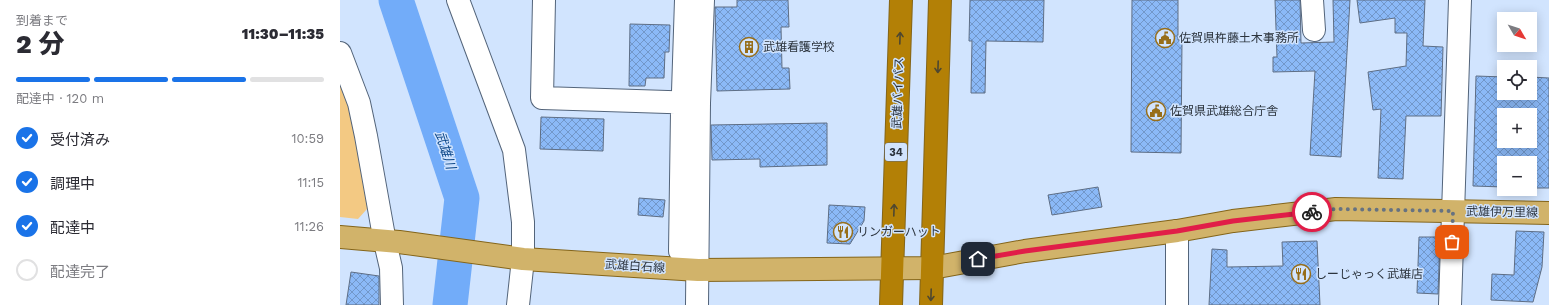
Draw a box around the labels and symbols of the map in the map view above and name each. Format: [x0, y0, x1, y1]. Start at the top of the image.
north arrow [1497, 12, 1537, 52]
public building icon: 佐賀県杵藤土木事務所 [1154, 27, 1176, 49]
place label: 佐賀県杵藤土木事務所 [1179, 31, 1299, 45]
one-way arrow [896, 32, 903, 45]
building icon: 武雄看護学校 [738, 36, 760, 58]
place label: 武雄看護学校 [763, 40, 835, 54]
street label: 武雄バイパス [890, 57, 906, 129]
one-way arrow [934, 60, 942, 73]
public building icon: 佐賀県武雄総合庁舎 [1145, 100, 1167, 122]
place label: 佐賀県武雄総合庁舎 [1170, 104, 1278, 118]
water label: 武雄川 [432, 129, 459, 173]
road number: 34 [885, 143, 907, 161]
courier [1292, 192, 1332, 232]
one-way arrow [890, 204, 898, 217]
street label: 武雄伊万里線 [1466, 204, 1538, 220]
restaurant icon: リンガーハット [832, 221, 854, 243]
place label: リンガーハット [857, 225, 941, 239]
pin [1435, 225, 1469, 259]
pin [961, 242, 995, 276]
street label: 武雄白石線 [605, 257, 665, 275]
restaurant icon: しーじゃっく武雄店 [1290, 263, 1312, 285]
place label: しーじゃっく武雄店 [1315, 267, 1423, 281]
one-way arrow [927, 288, 935, 301]

